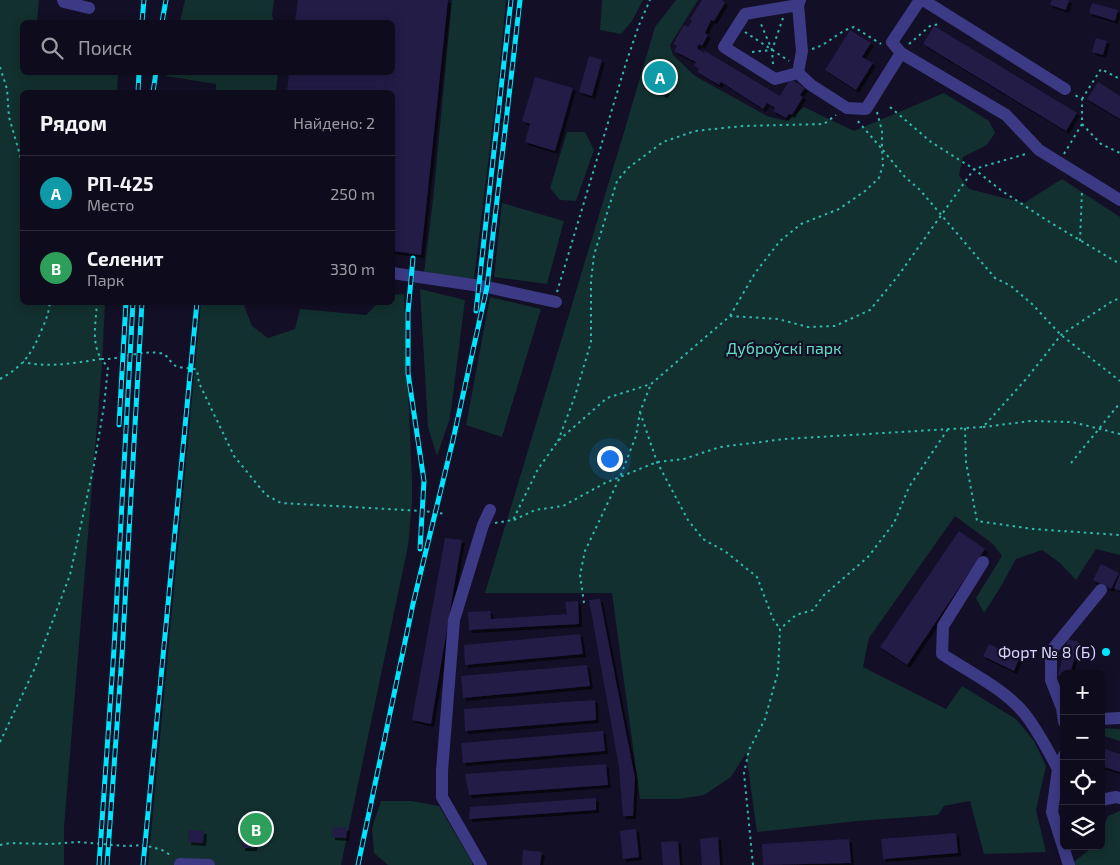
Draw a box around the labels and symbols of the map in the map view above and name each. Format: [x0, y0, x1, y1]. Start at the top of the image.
pin: A [644, 58, 676, 96]
park label: Дуброўскі парк [726, 338, 842, 358]
your location [597, 446, 623, 472]
place label: Форт № 8 (Б) [998, 642, 1096, 661]
marker: Форт № 8 (Б) [1100, 646, 1112, 658]
pin: B [240, 810, 272, 848]

